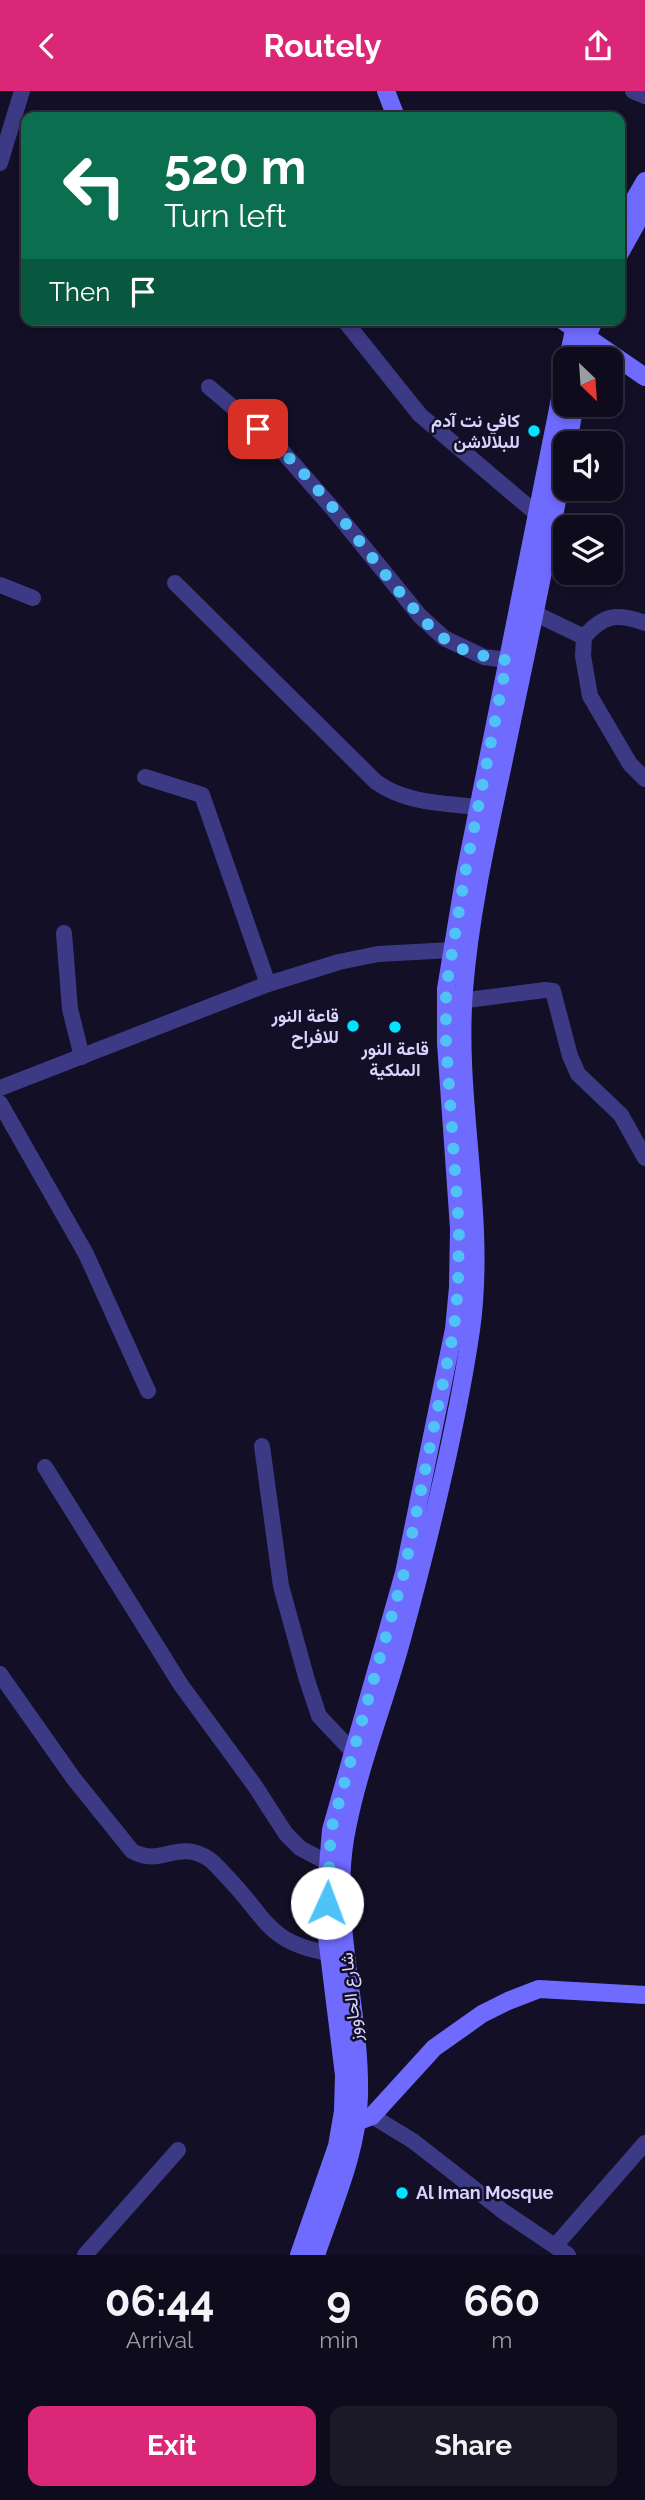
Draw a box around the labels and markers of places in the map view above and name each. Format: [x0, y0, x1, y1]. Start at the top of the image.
pin [228, 399, 288, 459]
place label: كافي نت آدم للبلالاشن [431, 410, 520, 453]
marker: كافي نت آدم للبلالاشن [526, 423, 542, 439]
place label: قاعة النور للافراح [270, 1005, 339, 1049]
marker: قاعة النور للافراح [345, 1018, 361, 1034]
marker: قاعة النور الملكية [387, 1019, 403, 1035]
place label: قاعة النور الملكية [360, 1038, 429, 1081]
place label: Al Iman Mosque [416, 2182, 554, 2203]
marker: Al Iman Mosque [394, 2185, 410, 2201]

